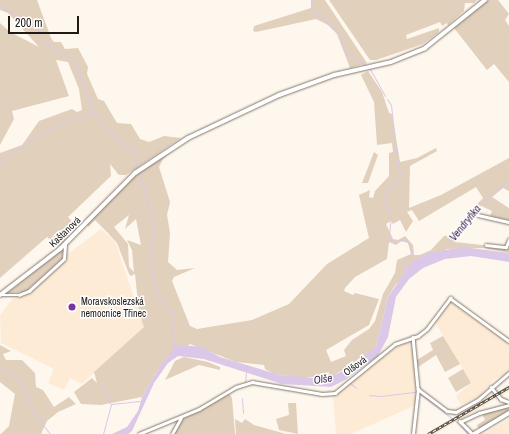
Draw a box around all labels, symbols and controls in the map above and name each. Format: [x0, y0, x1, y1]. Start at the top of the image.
scale bar [10, 8, 81, 34]
text: 200 m [15, 15, 42, 31]
water label: Vendryňka [446, 202, 484, 244]
street label: Kaštanová [47, 214, 83, 250]
place label: Moravskoslezská nemocnice Třinec [81, 295, 146, 318]
marker: Moravskoslezská nemocnice Třinec [66, 301, 78, 313]
street label: Olšová [341, 354, 369, 378]
water label: Olše [313, 371, 333, 387]

